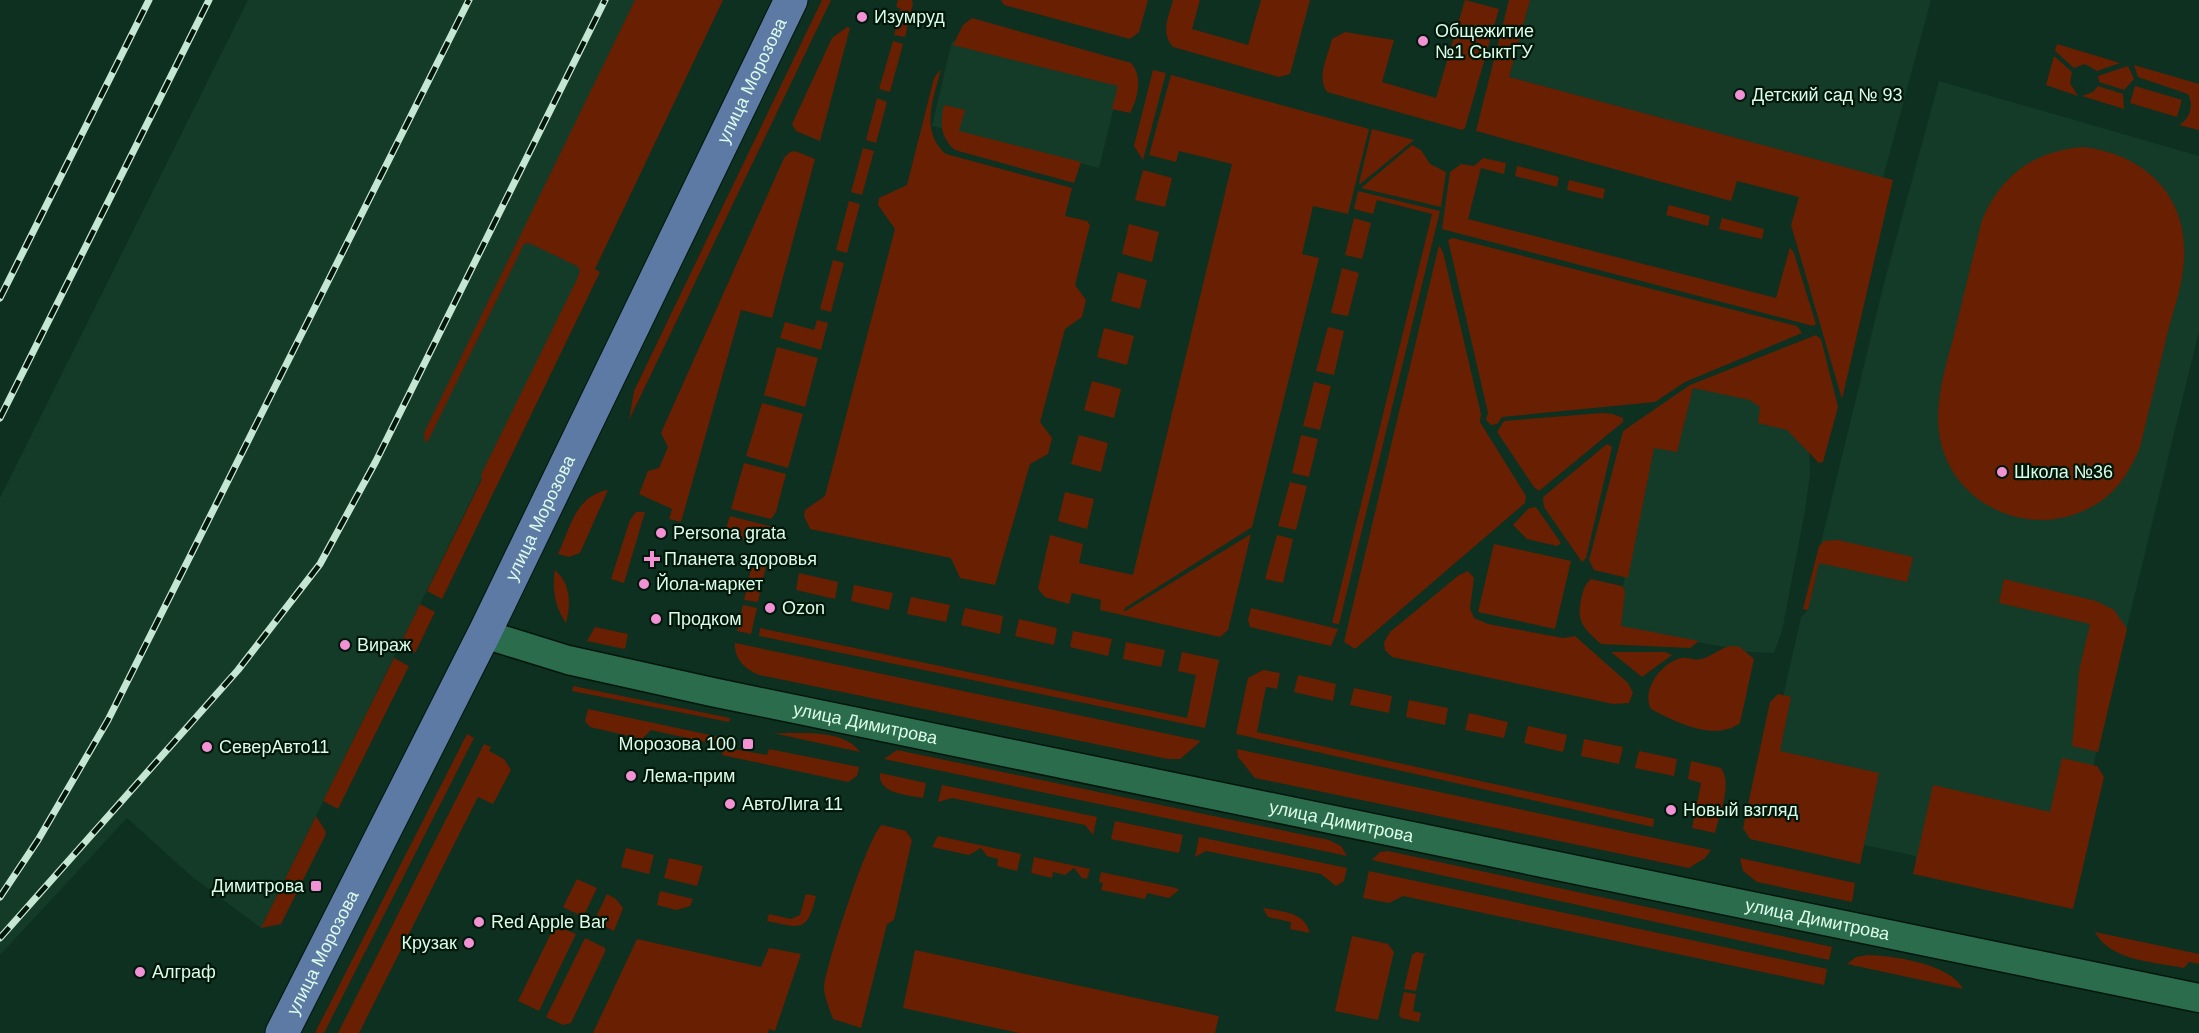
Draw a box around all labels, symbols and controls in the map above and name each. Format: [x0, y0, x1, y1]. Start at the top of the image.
place label: Изумруд [874, 7, 945, 27]
marker: Изумруд [855, 10, 869, 24]
street label: улица Морозова [713, 14, 791, 147]
place label: Общежитие №1 СыктГУ [1435, 21, 1534, 62]
marker: Общежитие №1 СыктГУ [1416, 34, 1430, 48]
place label: Детский сад № 93 [1752, 85, 1902, 105]
marker: Детский сад № 93 [1733, 88, 1747, 102]
street label: улица Морозова [501, 451, 579, 584]
place label: Школа №36 [2014, 462, 2113, 482]
marker: Школа №36 [1995, 465, 2009, 479]
place label: Persona grata [673, 523, 787, 543]
marker: Persona grata [654, 526, 668, 540]
place label: Планета здоровья [664, 549, 817, 569]
marker: Планета здоровья [645, 552, 659, 566]
place label: Йола-маркет [656, 573, 763, 594]
marker: Йола-маркет [637, 577, 651, 591]
place label: Ozon [782, 598, 825, 618]
marker: Ozon [763, 601, 777, 615]
place label: Продком [668, 609, 742, 629]
marker: Продком [649, 612, 663, 626]
place label: Вираж [357, 635, 411, 655]
marker: Вираж [338, 638, 352, 652]
street label: улица Димитрова [791, 699, 940, 748]
place label: Морозова 100 [619, 734, 736, 754]
place label: СеверАвто11 [219, 737, 329, 757]
marker: Морозова 100 [741, 737, 755, 751]
marker: СеверАвто11 [200, 740, 214, 754]
place label: Лема-прим [643, 766, 735, 786]
marker: Лема-прим [624, 769, 638, 783]
place label: АвтоЛига 11 [742, 794, 843, 814]
marker: АвтоЛига 11 [723, 797, 737, 811]
street label: улица Димитрова [1267, 797, 1416, 846]
place label: Новый взгляд [1683, 800, 1799, 820]
marker: Новый взгляд [1664, 803, 1678, 817]
place label: Димитрова [212, 876, 305, 896]
marker: Димитрова [309, 879, 323, 893]
street label: улица Морозова [283, 886, 363, 1018]
street label: улица Димитрова [1743, 895, 1892, 944]
place label: Red Apple Bar [491, 912, 607, 932]
marker: Red Apple Bar [472, 915, 486, 929]
place label: Крузак [402, 933, 457, 953]
marker: Крузак [462, 936, 476, 950]
place label: Алграф [152, 962, 216, 982]
marker: Алграф [133, 965, 147, 979]

